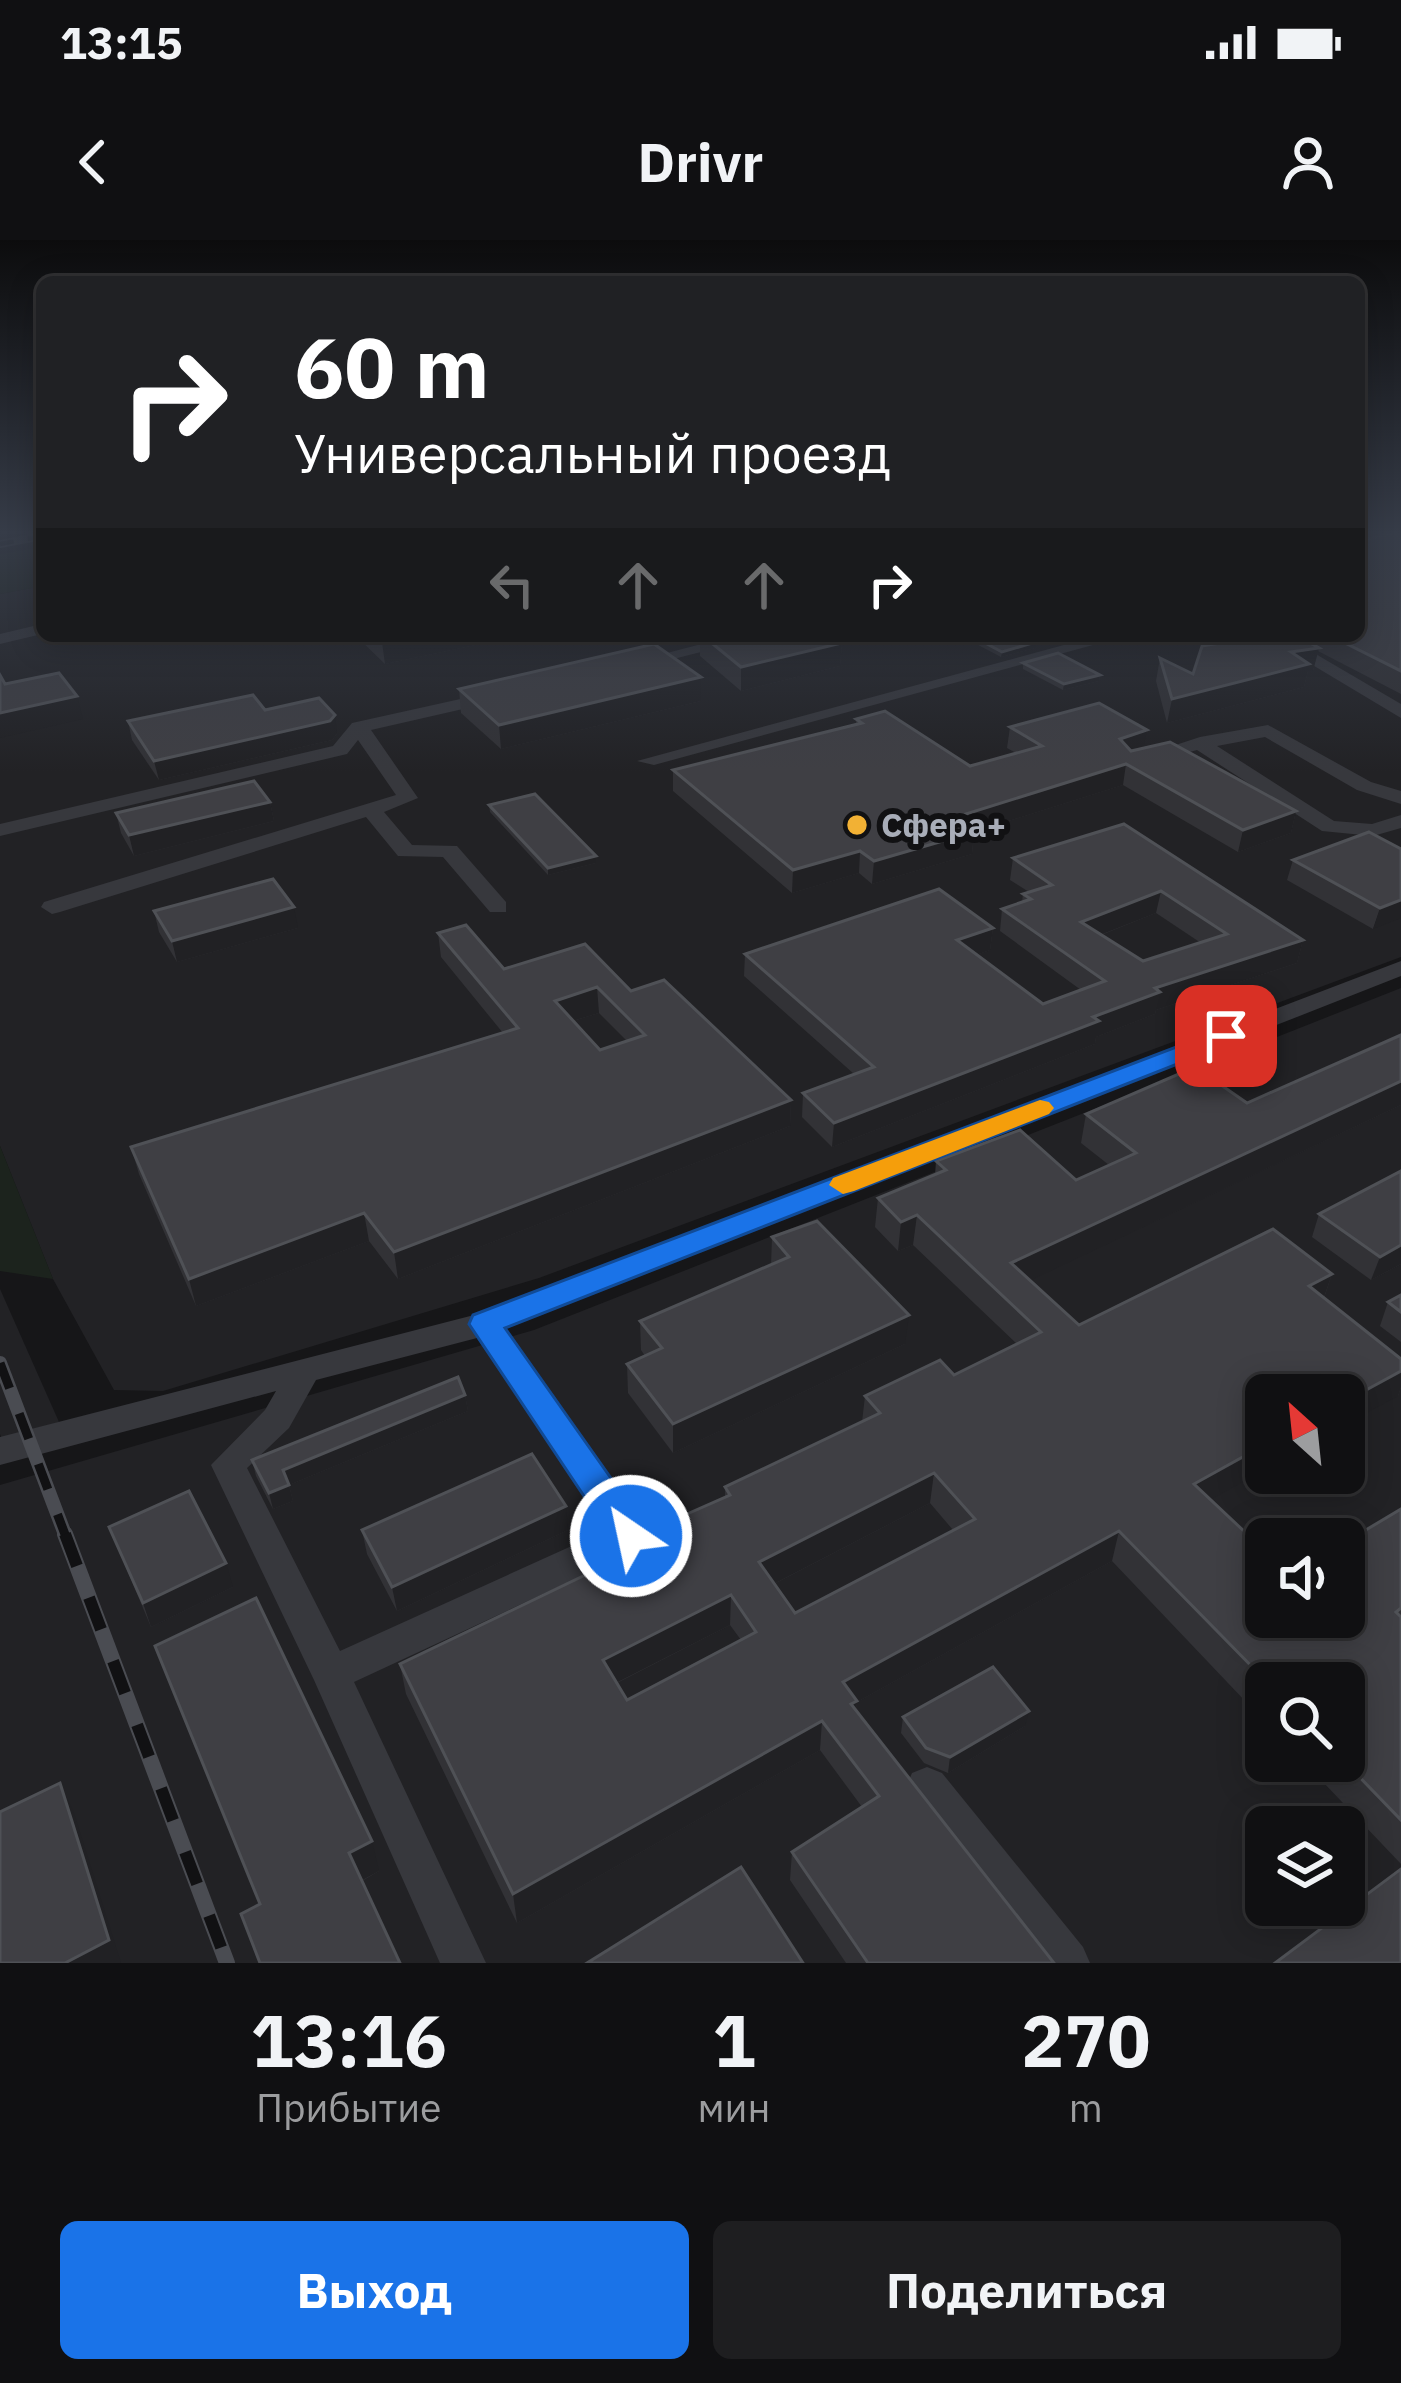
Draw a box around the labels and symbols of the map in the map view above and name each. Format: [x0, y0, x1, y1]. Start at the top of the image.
place label: Сфера+ [881, 803, 1006, 846]
marker: Сфера+ [844, 812, 870, 838]
pin [1175, 985, 1277, 1087]
north arrow [1245, 1374, 1365, 1494]
position arrow [568, 1473, 694, 1599]

